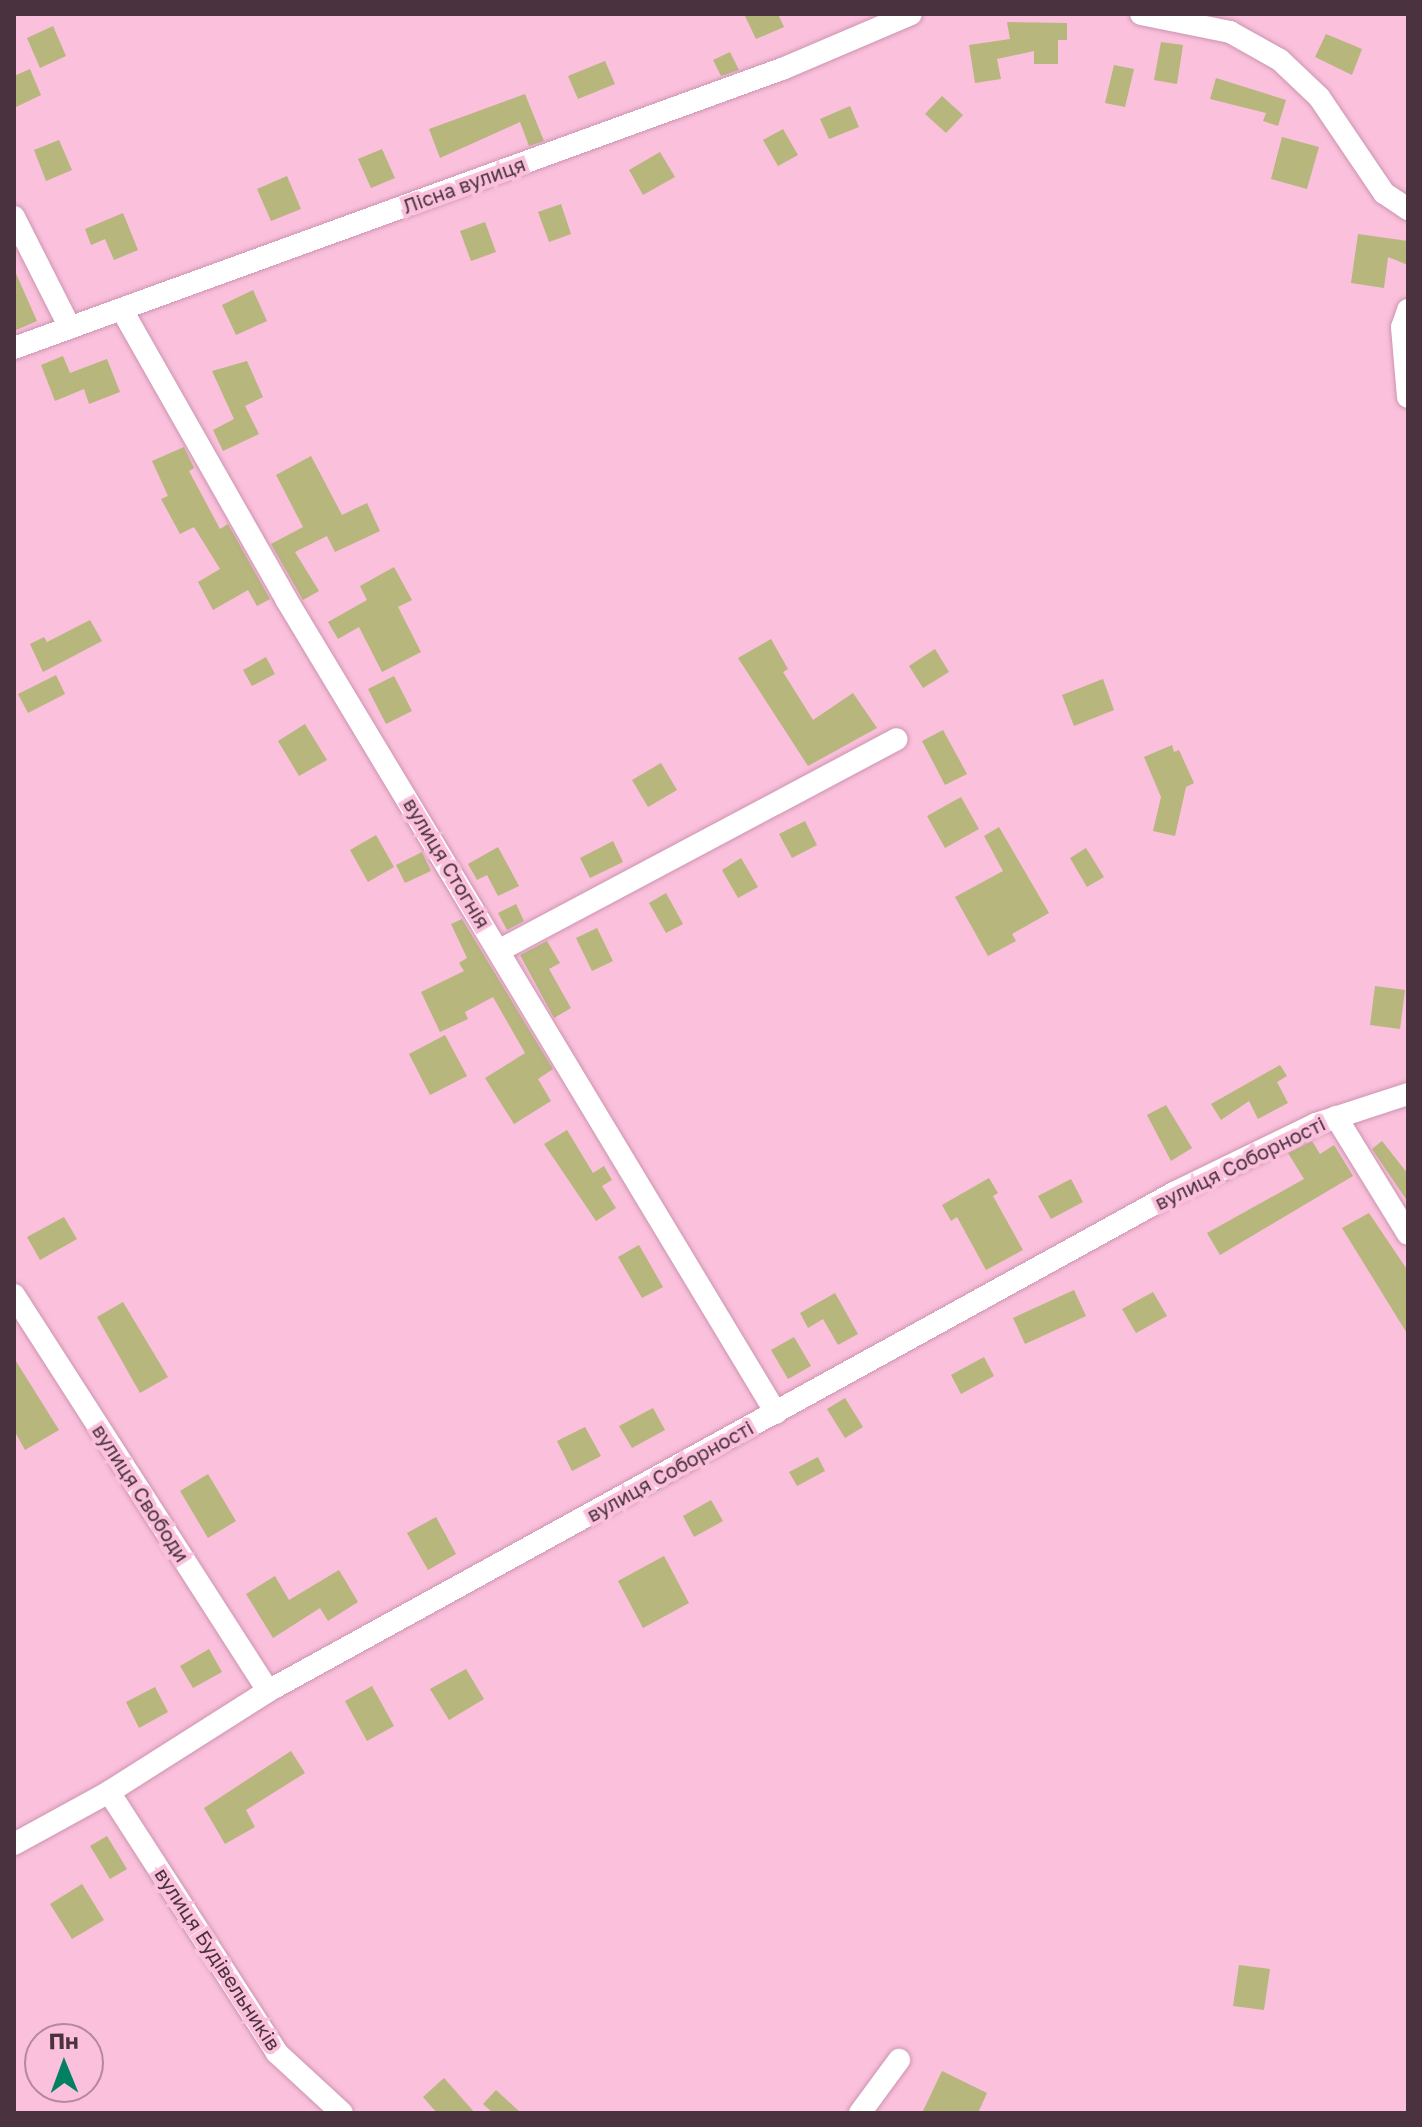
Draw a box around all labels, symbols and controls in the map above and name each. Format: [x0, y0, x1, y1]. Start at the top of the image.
street label: Лісна вулиця [399, 152, 529, 218]
street label: вулиця Стогнія [399, 793, 495, 933]
street label: вулиця Соборності [1151, 1111, 1329, 1215]
street label: вулиця Соборності [583, 1415, 757, 1527]
street label: вулиця Свободи [88, 1420, 194, 1566]
street label: вулиця Будівельників [150, 1863, 286, 2055]
north arrow [24, 2023, 104, 2103]
text: Пн [48, 2027, 79, 2054]

